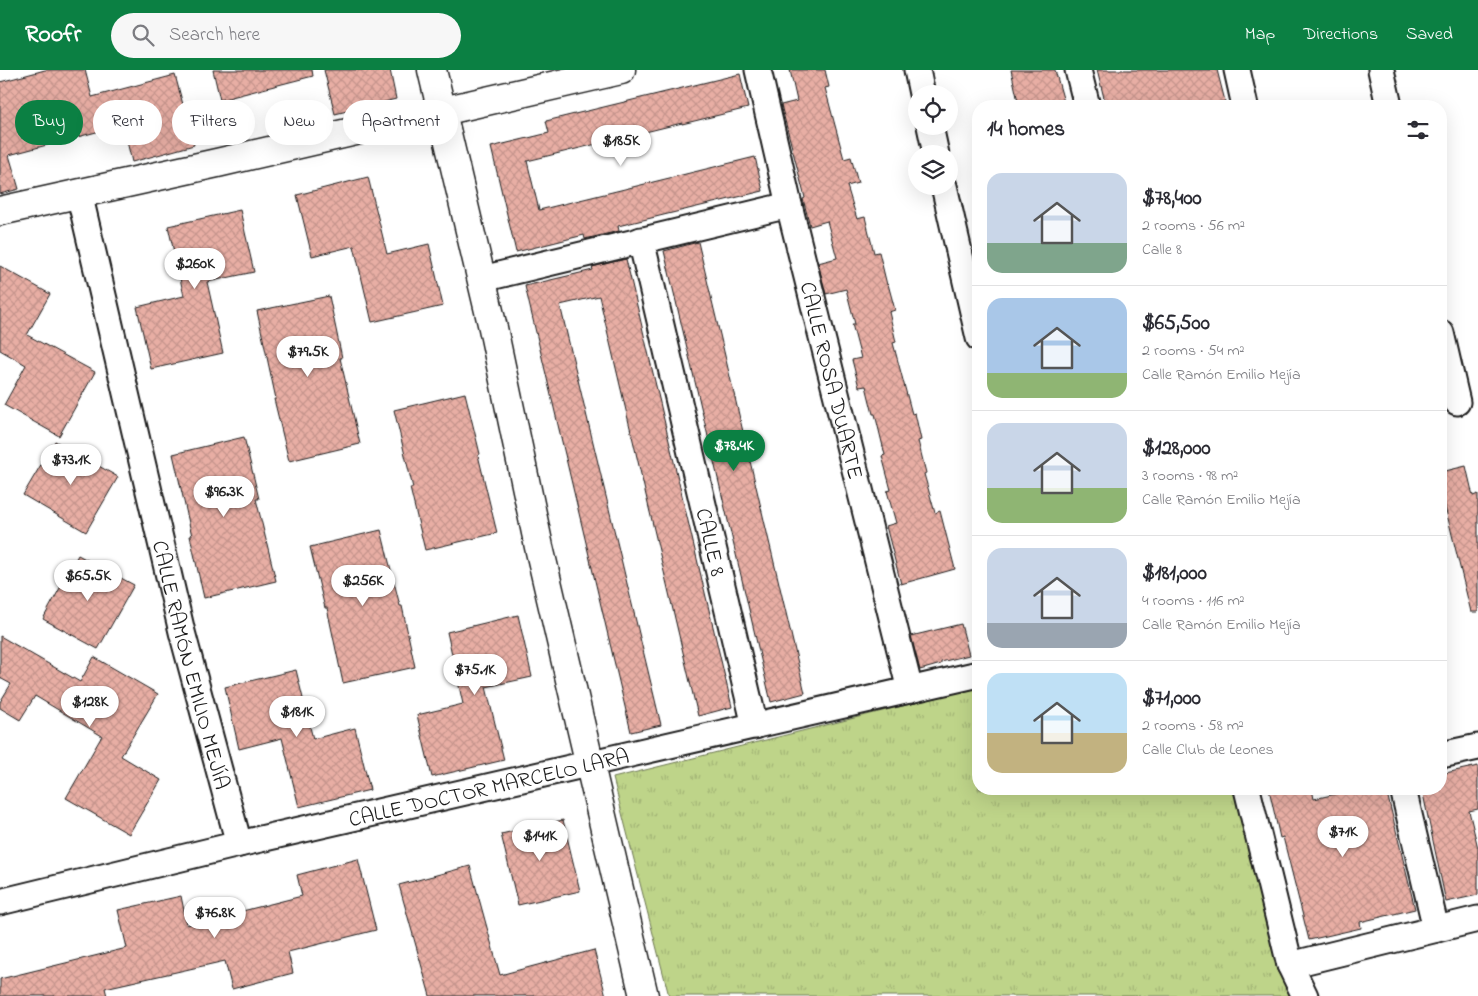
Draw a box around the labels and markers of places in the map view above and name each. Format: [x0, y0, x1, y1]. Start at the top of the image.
pin: $185K [586, 124, 656, 167]
pin: $260K [160, 248, 230, 290]
pin: $79.5K [267, 336, 349, 378]
pin: $78.4K [693, 430, 775, 472]
pin: $73.1K [30, 444, 112, 486]
pin: $96.3K [183, 476, 265, 518]
pin: $65.5K [47, 560, 129, 602]
pin: $256K [328, 564, 398, 607]
pin: $75.1K [434, 654, 516, 696]
pin: $128K [55, 686, 125, 728]
pin: $181K [262, 696, 332, 738]
pin: $71K [1313, 816, 1373, 858]
pin: $141K [505, 820, 575, 862]
pin: $76.8K [174, 896, 256, 939]

